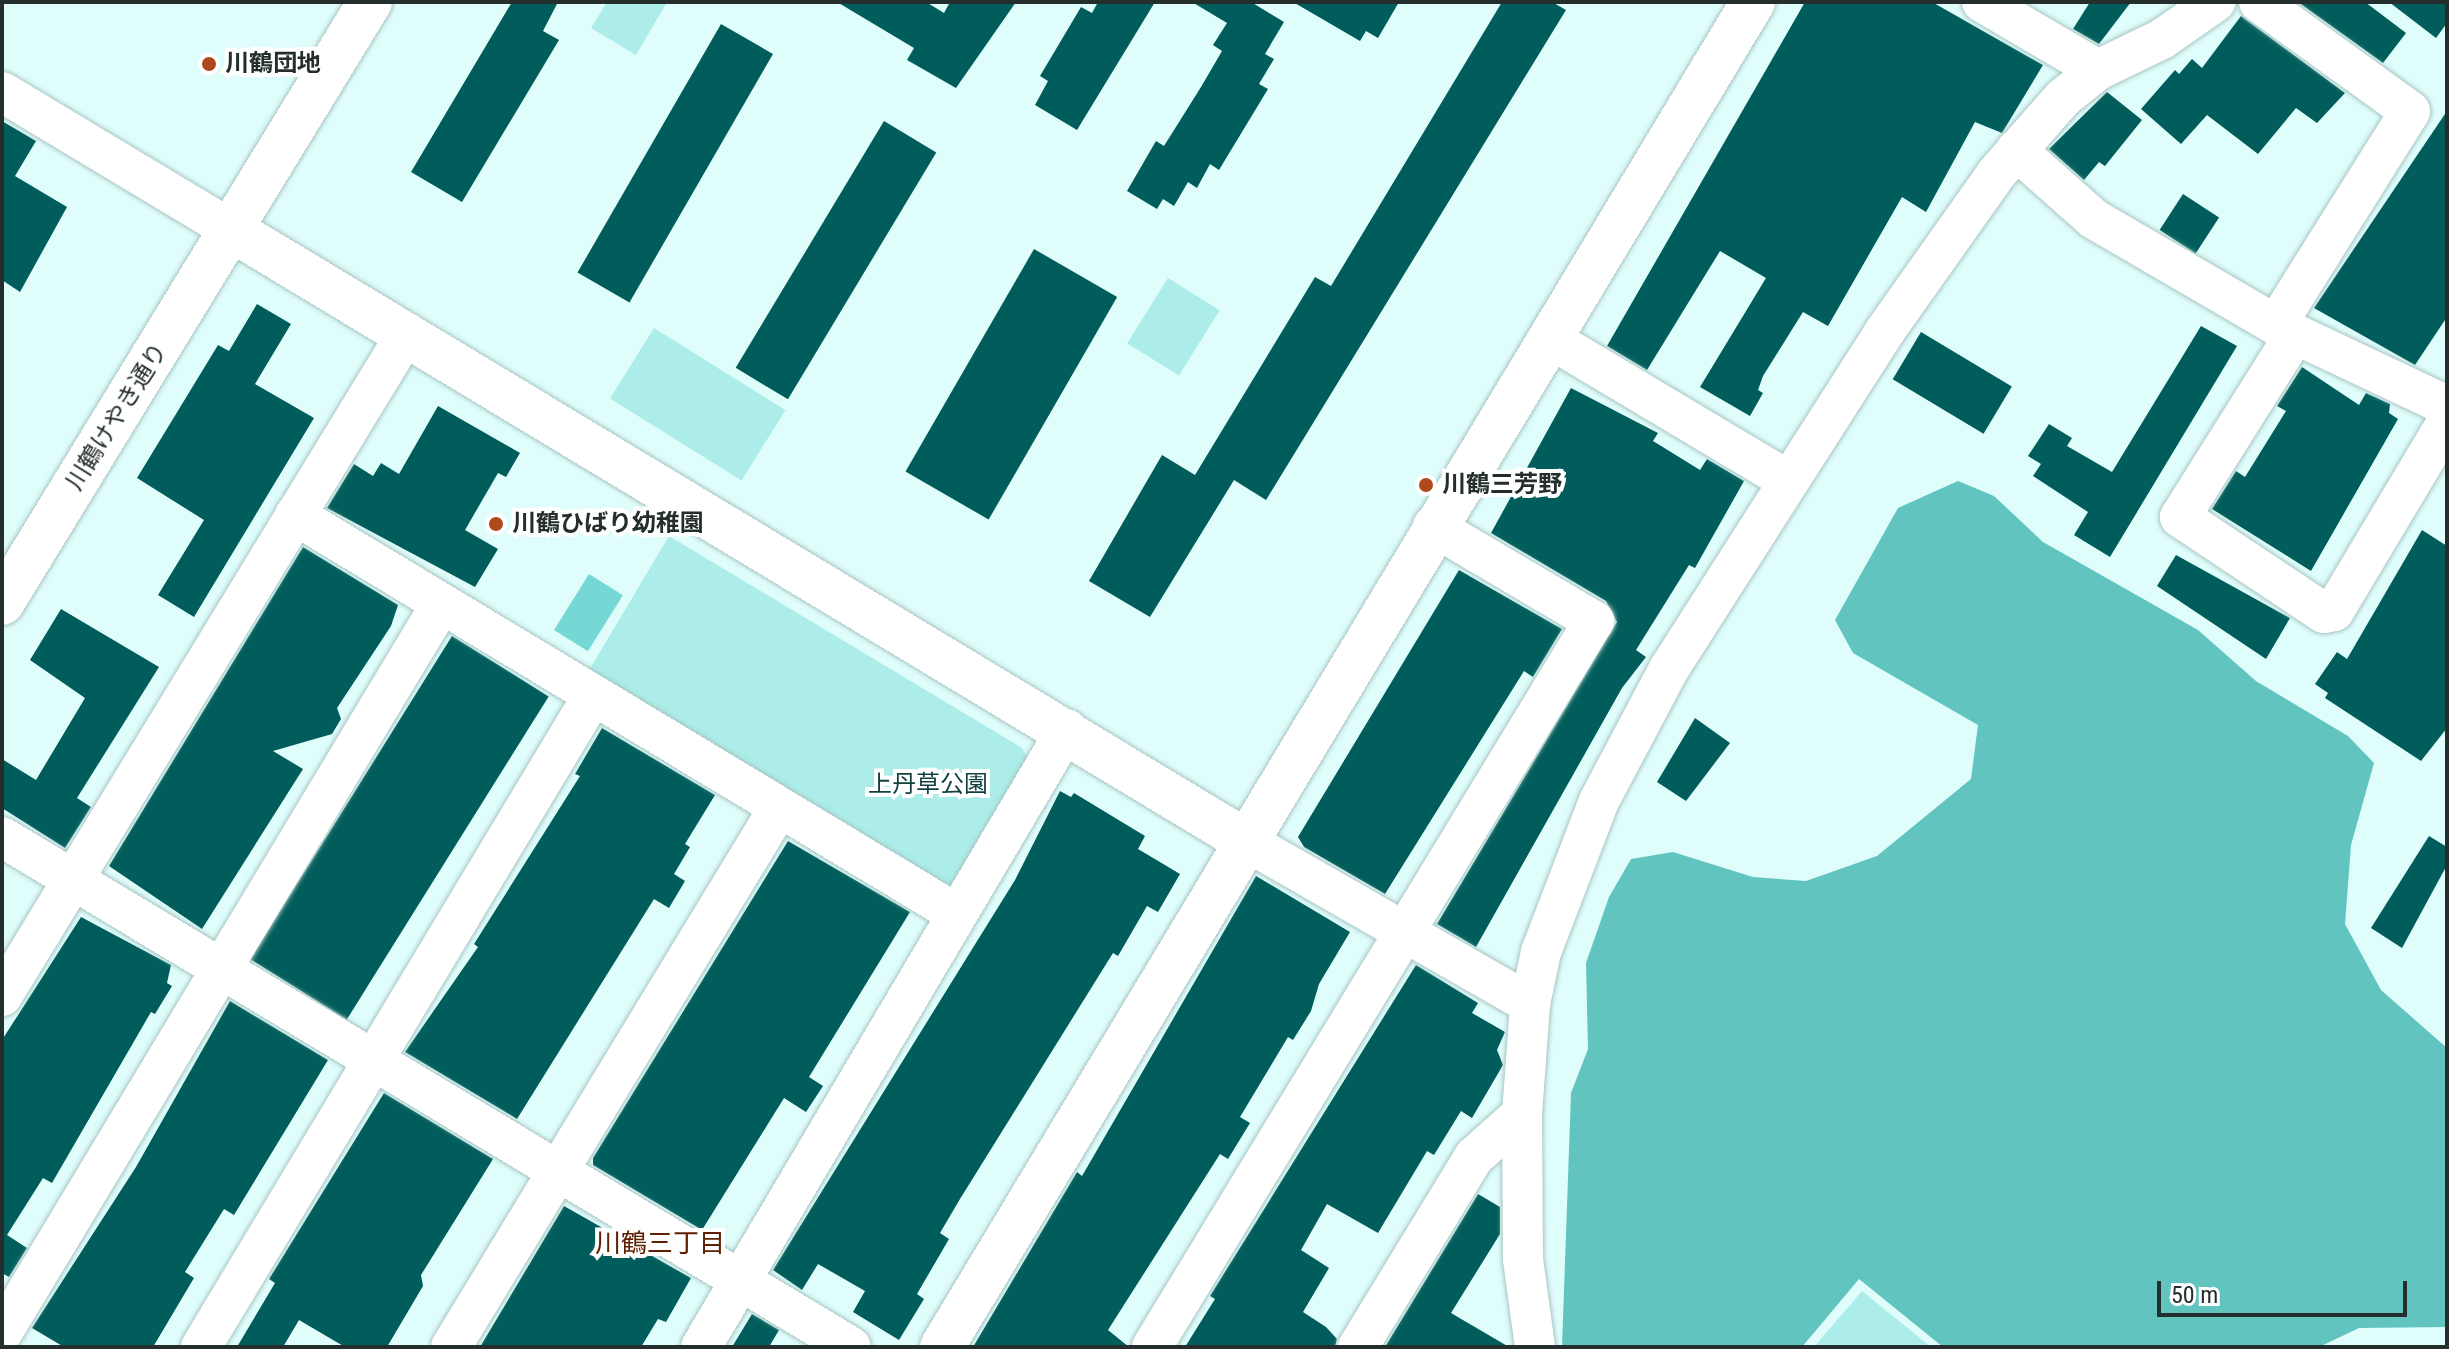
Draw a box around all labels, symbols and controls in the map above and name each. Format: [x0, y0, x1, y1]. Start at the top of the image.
place label: 川鶴団地 [225, 50, 321, 78]
marker: 川鶴団地 [200, 55, 218, 73]
street label: 川鶴けやき通り [60, 338, 174, 496]
place label: 川鶴三芳野 [1442, 471, 1562, 499]
marker: 川鶴三芳野 [1417, 476, 1435, 494]
place label: 川鶴ひばり幼稚園 [512, 510, 704, 538]
marker: 川鶴ひばり幼稚園 [487, 515, 505, 533]
park label: 上丹草公園 [868, 771, 988, 799]
district label: 川鶴三丁目 [595, 1228, 725, 1260]
scale bar [2161, 1265, 2411, 1315]
text: 50 m [2171, 1281, 2218, 1309]

